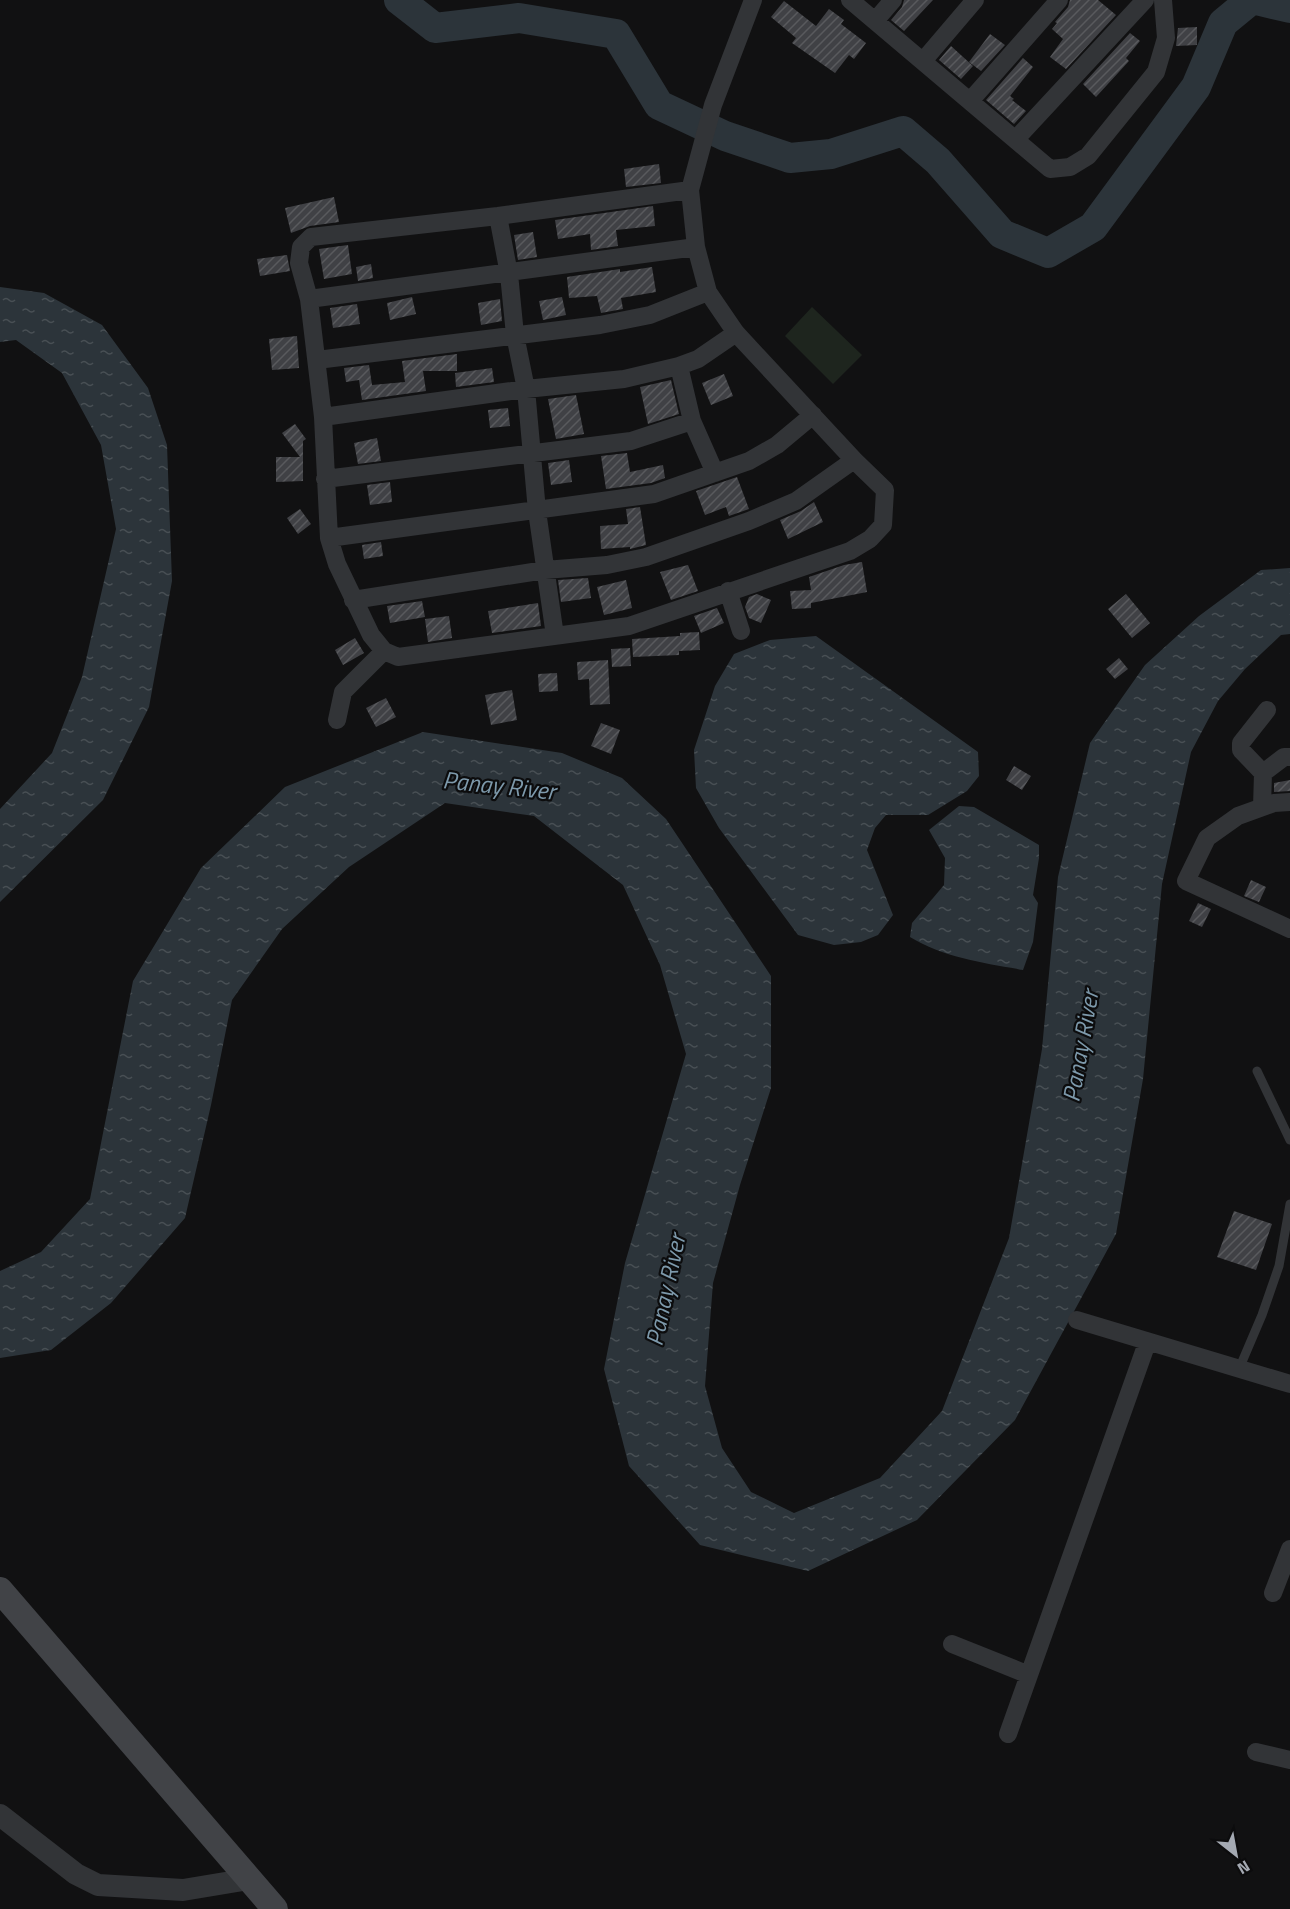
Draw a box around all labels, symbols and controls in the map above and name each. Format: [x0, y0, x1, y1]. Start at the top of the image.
water label: Panay River [441, 761, 561, 809]
water label: Panay River [1052, 984, 1108, 1105]
water label: Panay River [636, 1227, 695, 1349]
north arrow [1206, 1825, 1266, 1885]
text: N [1233, 1855, 1255, 1881]

